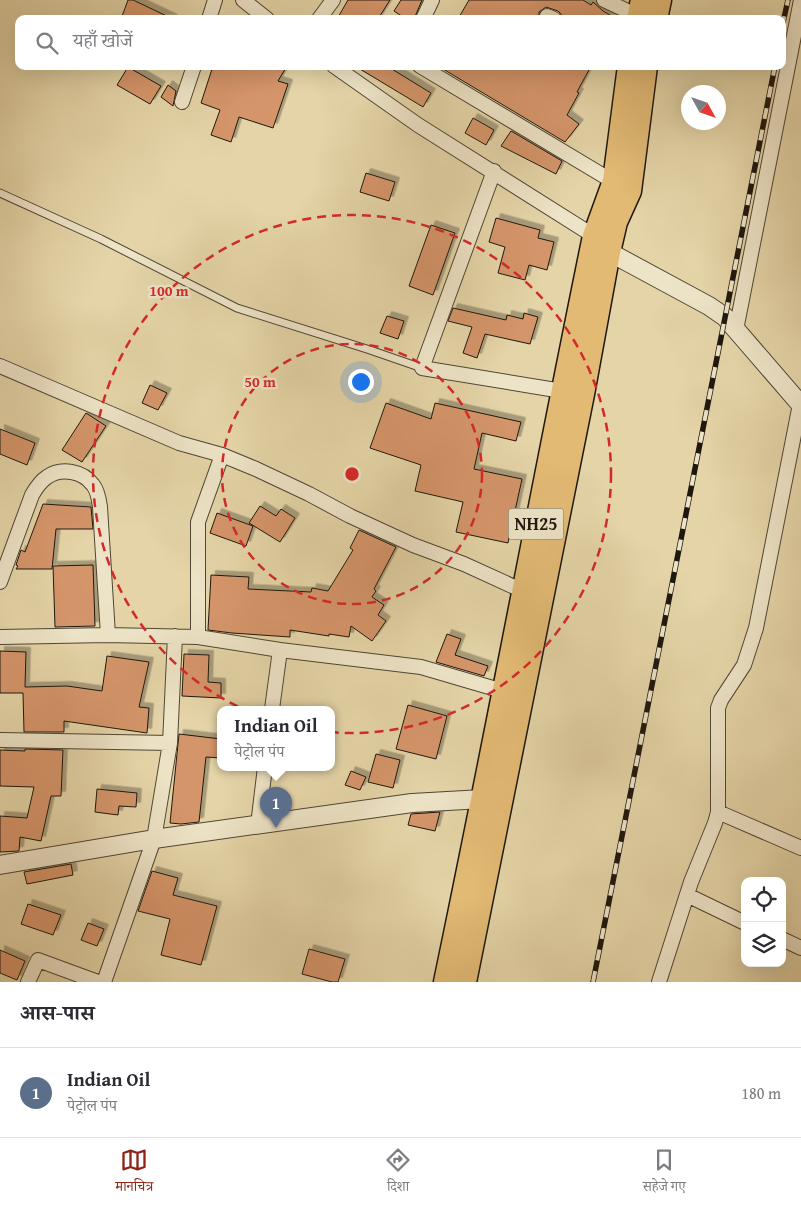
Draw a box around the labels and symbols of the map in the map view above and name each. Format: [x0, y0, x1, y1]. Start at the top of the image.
north arrow [681, 85, 726, 130]
text: 100 m [149, 280, 189, 301]
your location [348, 369, 374, 395]
text: 50 m [244, 371, 276, 392]
centre of rings [343, 465, 361, 483]
road number: NH25 [508, 508, 564, 540]
pin: 1 [260, 787, 292, 828]

